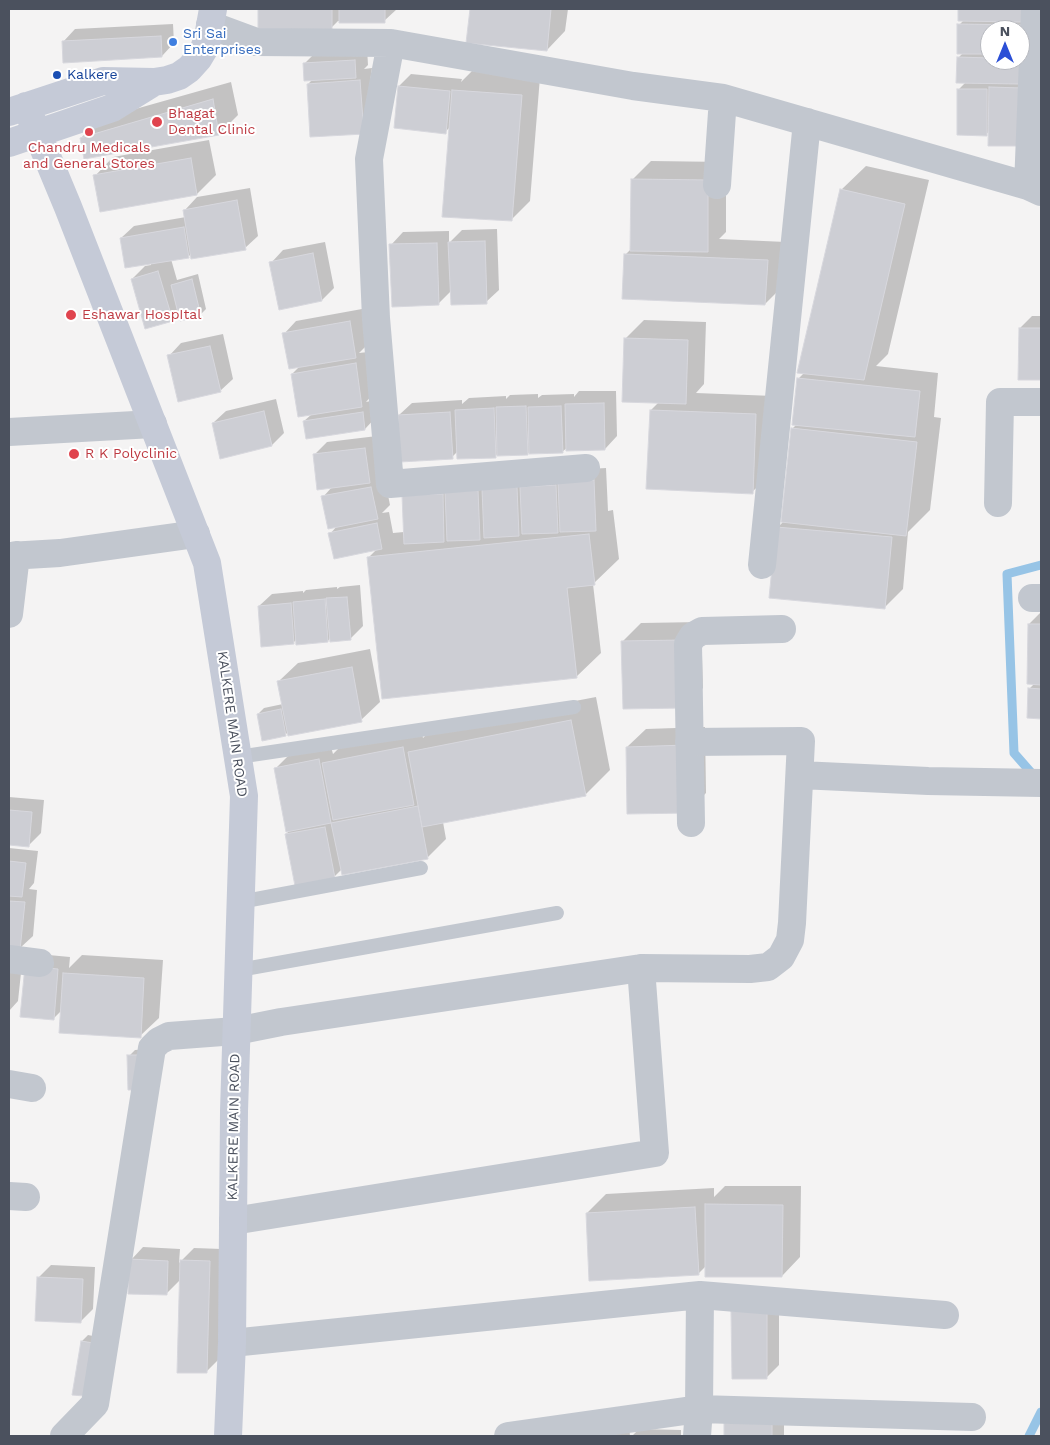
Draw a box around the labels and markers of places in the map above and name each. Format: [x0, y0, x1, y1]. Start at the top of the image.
place label: Sri Sai Enterprises [183, 26, 261, 58]
marker: Sri Sai Enterprises [167, 36, 179, 48]
place label: Kalkere [67, 67, 118, 83]
marker: Kalkere [51, 69, 63, 81]
place label: Bhagat Dental Clinic [168, 106, 255, 138]
marker: Bhagat Dental Clinic [150, 115, 164, 129]
marker: Chandru Medicals and General Stores [83, 126, 95, 138]
place label: Chandru Medicals and General Stores [23, 140, 155, 172]
place label: Eshawar HospItal [82, 307, 202, 323]
marker: Eshawar HospItal [64, 308, 78, 322]
place label: R K Polyclinic [85, 446, 177, 462]
marker: R K Polyclinic [67, 447, 81, 461]

